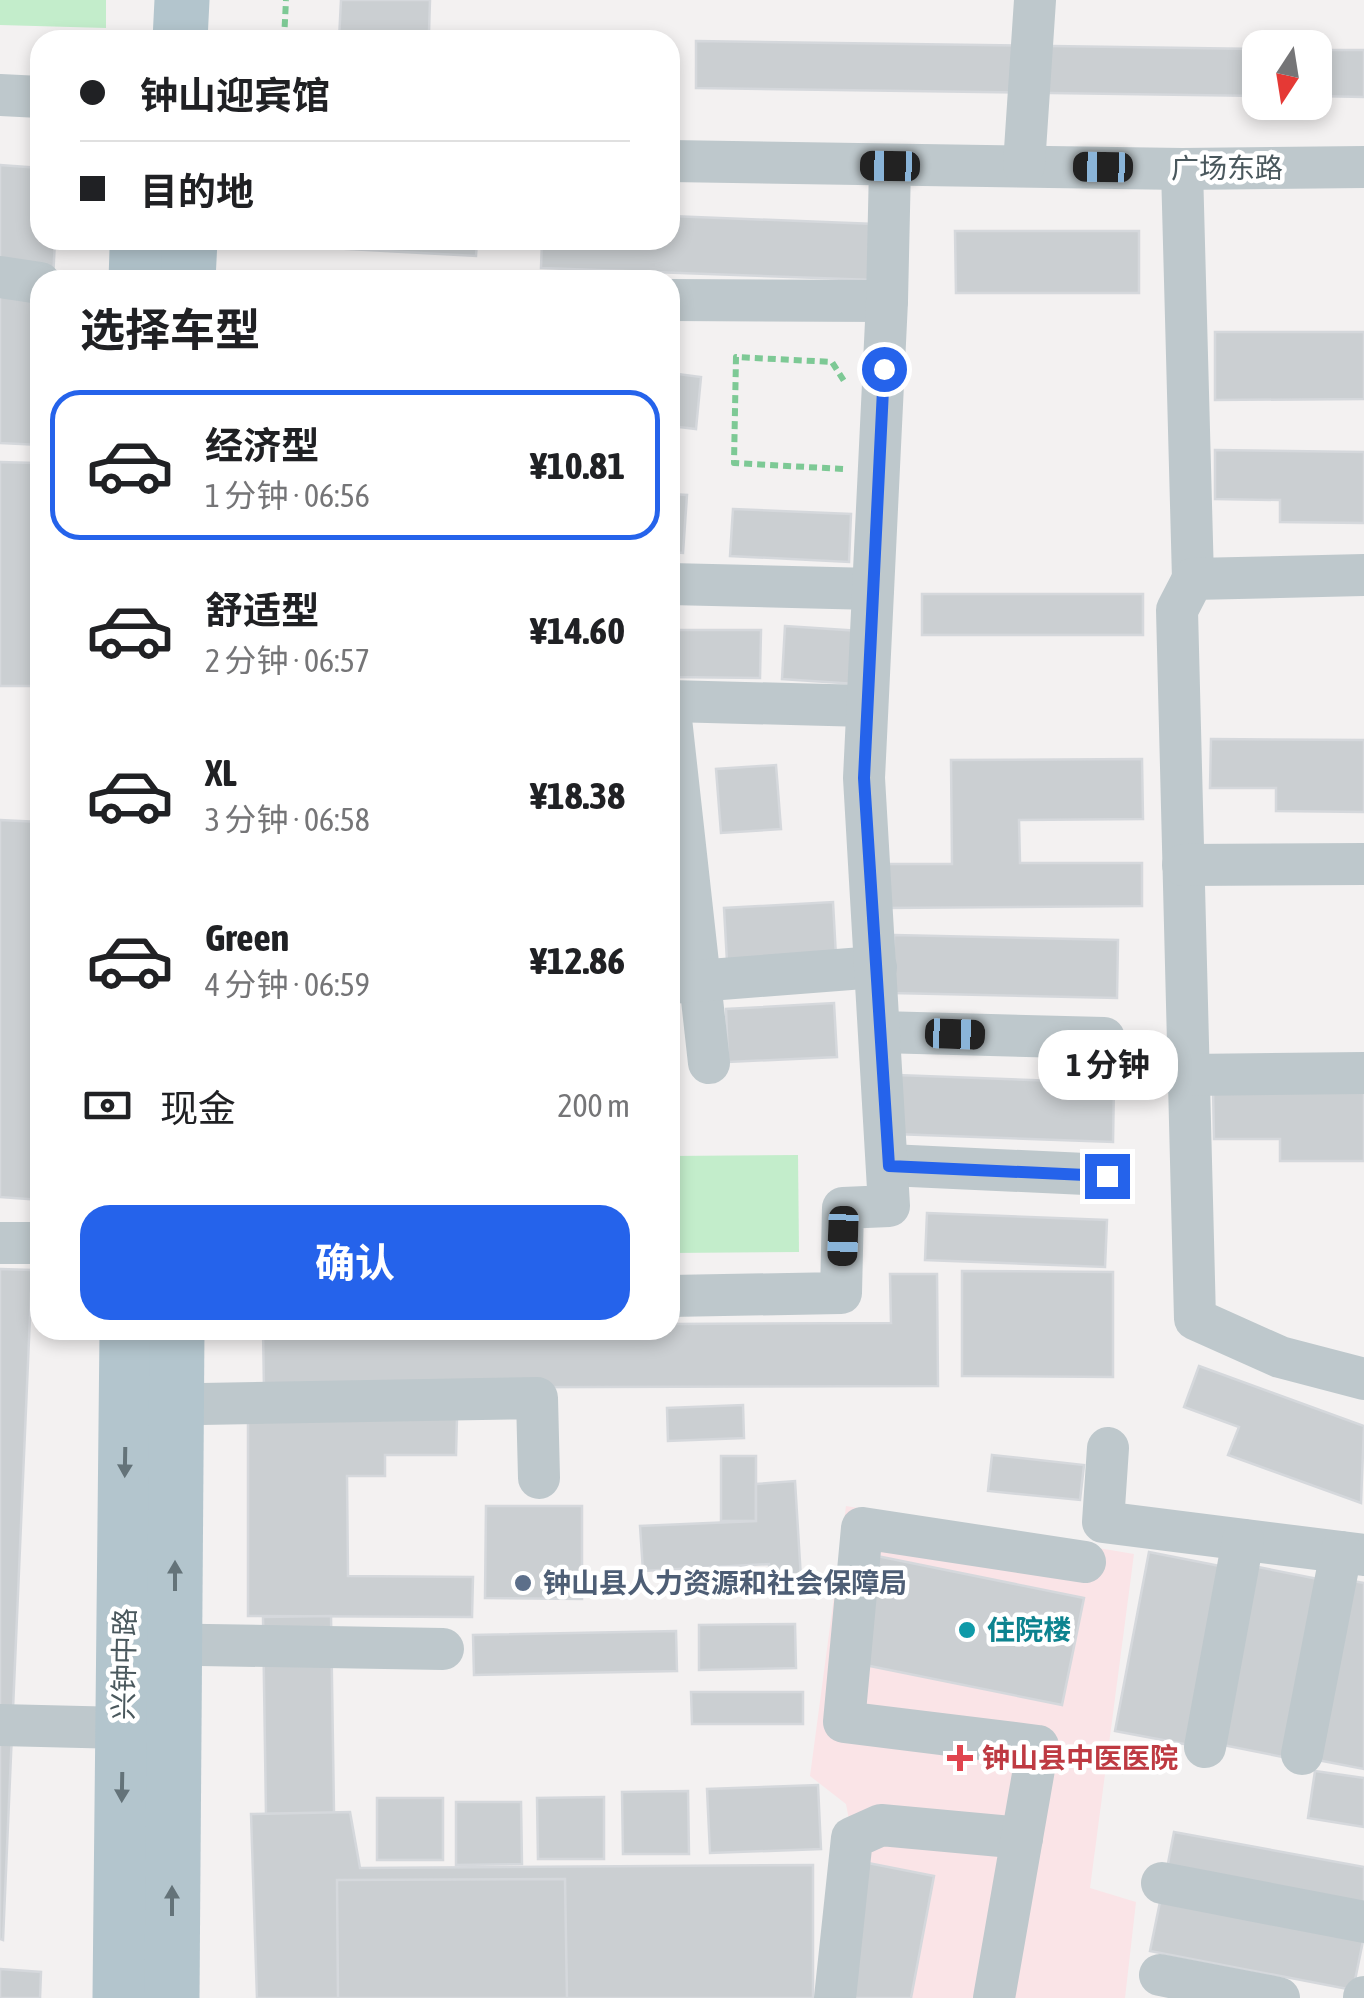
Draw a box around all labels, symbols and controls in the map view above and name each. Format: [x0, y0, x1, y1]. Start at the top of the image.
north arrow [1242, 30, 1332, 120]
map controls [1242, 30, 1332, 120]
text: 钟山迎宾馆 [140, 74, 330, 117]
car [860, 150, 920, 182]
car [1073, 151, 1133, 183]
street label: 广场东路 [1171, 152, 1283, 184]
text: 目的地 [140, 170, 254, 213]
text: 选择车型 [80, 304, 260, 356]
route start [862, 347, 907, 392]
icon: car [85, 420, 175, 510]
text: 经济型 [205, 424, 319, 467]
text: ¥10.81 [530, 444, 625, 487]
text: 1 分钟 · 06:56 [205, 477, 370, 514]
icon: car [85, 585, 175, 675]
text: 舒适型 [205, 589, 319, 632]
text: ¥14.60 [530, 609, 625, 652]
text: 2 分钟 · 06:57 [205, 642, 370, 679]
icon: car [85, 750, 175, 840]
text: XL [205, 751, 237, 794]
text: ¥18.38 [530, 774, 625, 817]
text: 3 分钟 · 06:58 [205, 801, 370, 838]
icon: car [85, 915, 175, 1005]
text: Green [205, 916, 289, 959]
text: ¥12.86 [530, 939, 625, 982]
text: 4 分钟 · 06:59 [205, 966, 370, 1003]
car [924, 1018, 986, 1050]
callout: 1 分钟 [1037, 1031, 1177, 1101]
text: 1 分钟 [1066, 1046, 1150, 1083]
icon: cash [80, 1078, 135, 1133]
text: 现金 [160, 1087, 236, 1130]
text: 200 m [557, 1087, 630, 1124]
route end [1085, 1154, 1130, 1199]
button: 确认 [80, 1205, 630, 1320]
car [827, 1205, 859, 1267]
one-way arrow [117, 1447, 133, 1479]
one-way arrow [167, 1559, 183, 1591]
place label: 钟山县人力资源和社会保障局 [543, 1567, 907, 1599]
marker: 钟山县人力资源和社会保障局 [512, 1572, 534, 1594]
street label: 兴钟中路 [107, 1608, 141, 1720]
place label: 住院楼 [987, 1614, 1071, 1646]
marker: 住院楼 [956, 1619, 978, 1641]
place label: 钟山县中医医院 [982, 1742, 1178, 1774]
marker: 钟山县中医医院 [947, 1745, 973, 1771]
one-way arrow [114, 1772, 130, 1804]
one-way arrow [165, 1884, 181, 1916]

